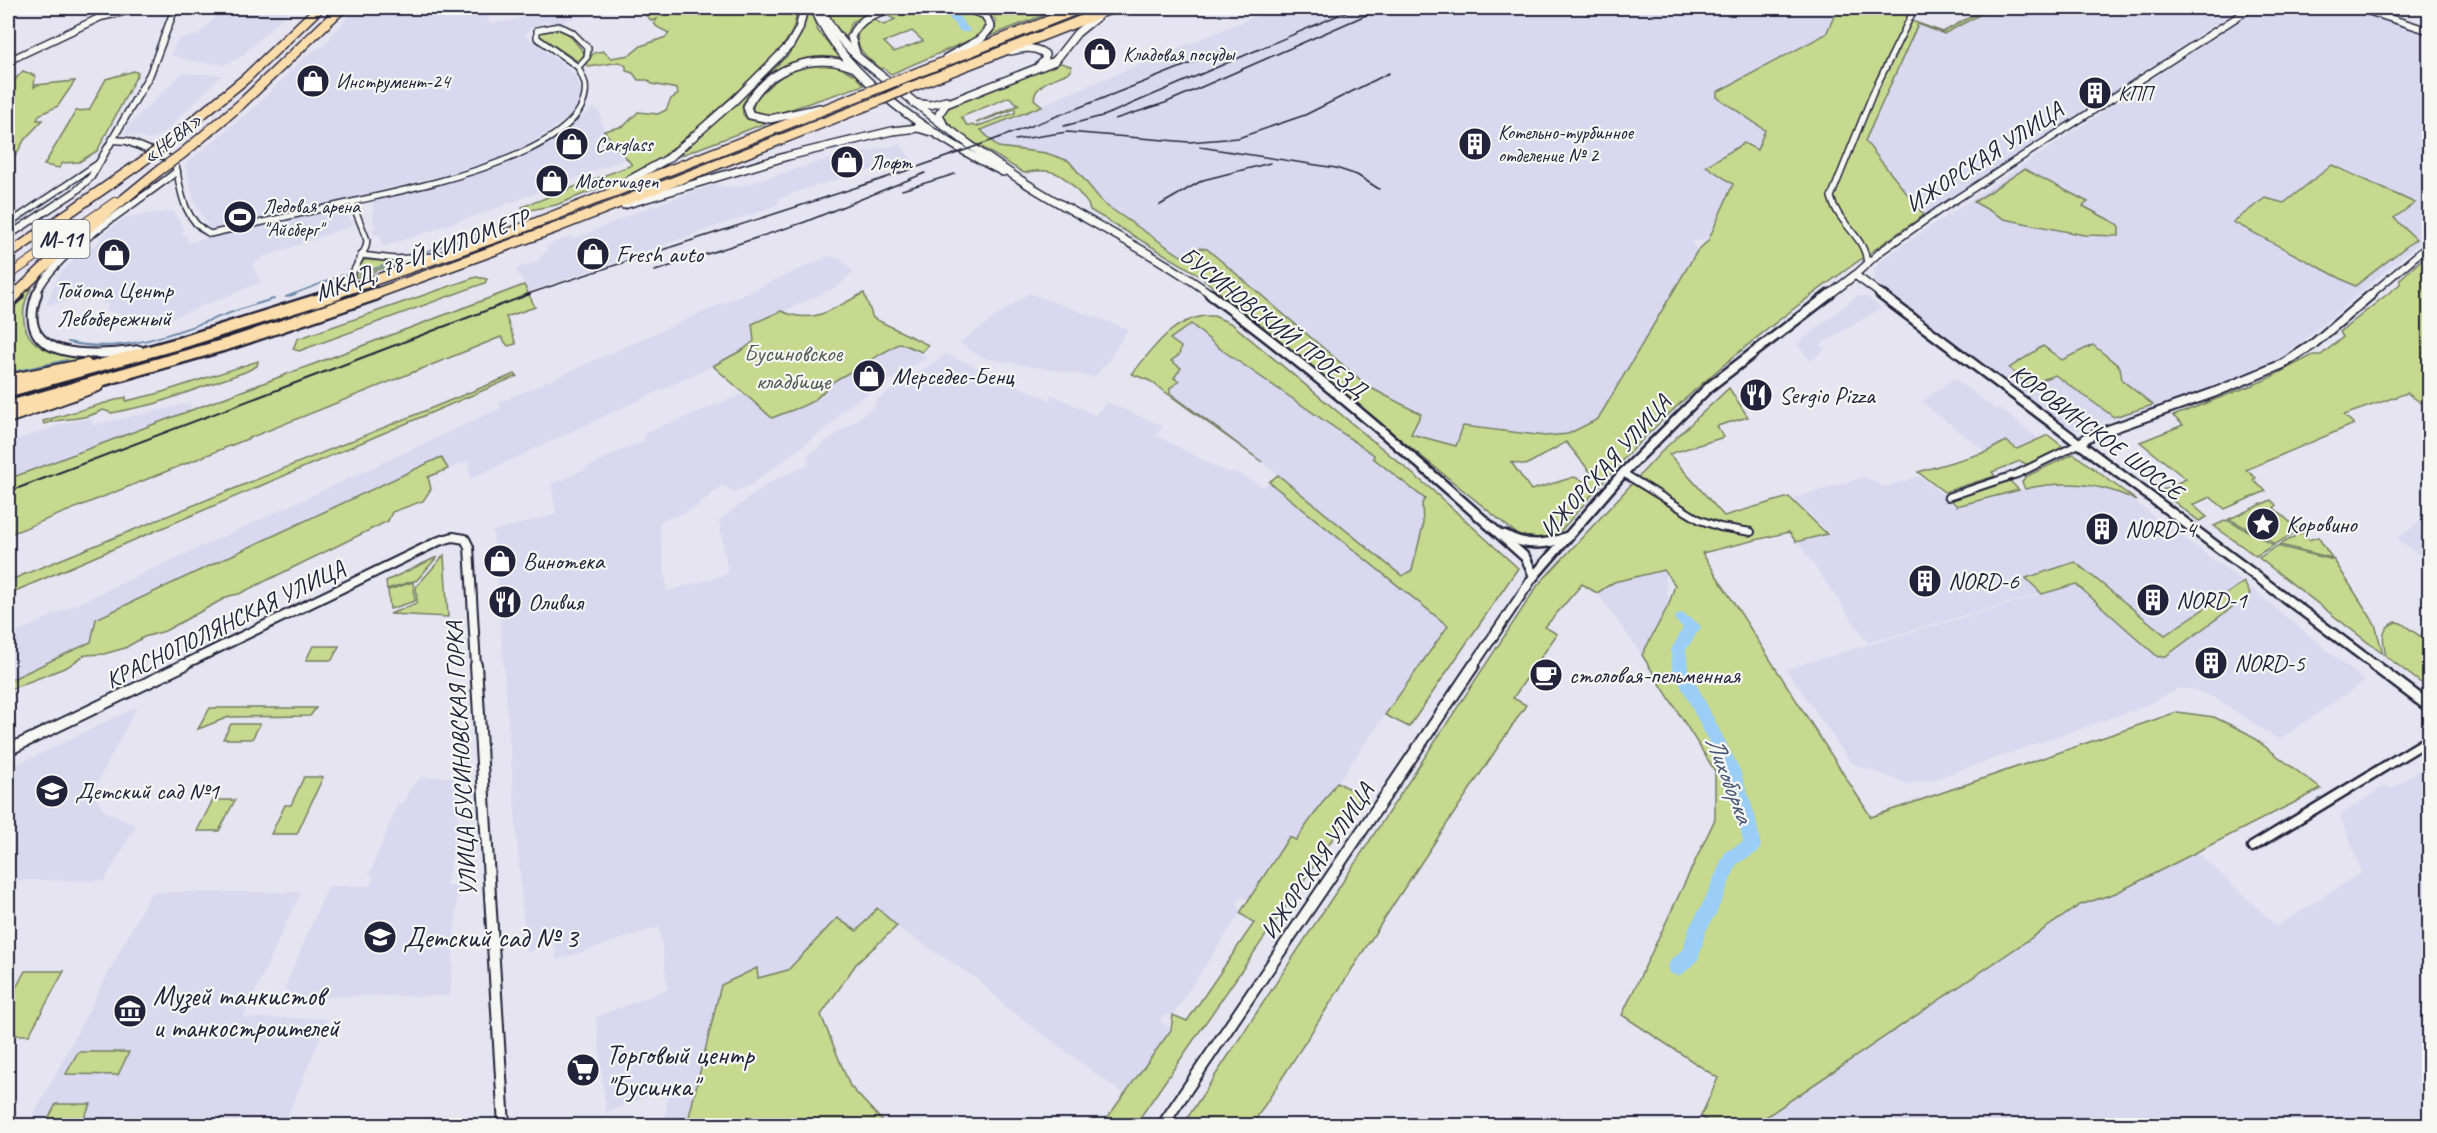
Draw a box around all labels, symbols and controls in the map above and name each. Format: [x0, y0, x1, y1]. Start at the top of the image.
shop icon: Кладовая посуды [1082, 36, 1118, 72]
place label: Кладовая посуды [1123, 42, 1236, 67]
shop icon: Инструмент-24 [295, 63, 331, 99]
place label: Инструмент-24 [336, 69, 452, 94]
building icon: КПП [2077, 75, 2113, 111]
place label: КПП [2118, 81, 2156, 106]
street label: ИЖОРСКАЯ УЛИЦА [1900, 94, 2069, 219]
street label: «НЕВА» [138, 107, 207, 169]
place label: Котельно-турбинное отделение № 2 [1498, 120, 1635, 168]
shop icon: Carglass [554, 126, 590, 162]
building icon: Котельно-турбинное отделение № 2 [1457, 126, 1493, 162]
place label: Carglass [595, 132, 655, 157]
shop icon: Лофт [829, 144, 865, 180]
place label: Лофт [870, 150, 914, 175]
shop icon: Motorwagen [534, 163, 570, 199]
place label: Motorwagen [575, 169, 659, 194]
place label: Ледовая арена "Айсберг" [263, 194, 361, 242]
sports icon: Ледовая арена "Айсберг" [222, 199, 258, 235]
street label: МКАД, 78-Й КИЛОМЕТР [311, 201, 536, 308]
road number: М-11 [32, 220, 90, 258]
shop icon: Fresh auto [575, 236, 611, 272]
shop icon: Тойота Центр Левобережный [96, 237, 132, 273]
place label: Fresh auto [616, 239, 704, 269]
street label: БУСИНОВСКИЙ ПРОЕЗД [1174, 240, 1374, 406]
place label: Тойота Центр Левобережный [55, 275, 174, 333]
park label: Бусиновское кладбище [744, 338, 844, 396]
street label: КОРОВИНСКОЕ ШОССЕ [2005, 357, 2192, 508]
shop icon: Мерседес-Бенц [851, 358, 887, 394]
place label: Мерседес-Бенц [892, 361, 1015, 391]
restaurant icon: Sergio Pizza [1738, 377, 1774, 413]
place label: Sergio Pizza [1779, 380, 1876, 410]
street label: ИЖОРСКАЯ УЛИЦА [1533, 388, 1678, 544]
place icon: Коровино [2245, 506, 2281, 542]
place label: Коровино [2286, 509, 2358, 539]
building icon: NORD-4 [2084, 511, 2120, 547]
place label: NORD-4 [2125, 514, 2198, 544]
shop icon: Винотека [482, 543, 518, 579]
place label: Винотека [523, 546, 606, 576]
street label: КРАСНОПОЛЯНСКАЯ УЛИЦА [100, 553, 350, 695]
building icon: NORD-6 [1907, 563, 1943, 599]
place label: NORD-6 [1948, 566, 2020, 596]
building icon: NORD-1 [2135, 582, 2171, 618]
restaurant icon: Оливия [487, 584, 523, 620]
place label: NORD-1 [2176, 585, 2248, 615]
place label: Оливия [528, 587, 585, 617]
street label: УЛИЦА БУСИНОВСКАЯ ГОРКА [439, 620, 483, 897]
building icon: NORD-5 [2193, 645, 2229, 681]
place label: NORD-5 [2234, 648, 2306, 678]
cafe icon: столовая-пельменная [1528, 657, 1564, 693]
place label: столовая-пельменная [1569, 660, 1741, 690]
water label: Лихоборка [1698, 731, 1762, 830]
school or university icon: Детский сад №1 [34, 773, 70, 809]
place label: Детский сад №1 [75, 776, 220, 806]
street label: ИЖОРСКАЯ УЛИЦА [1254, 777, 1381, 945]
school or university icon: Детский сад № 3 [362, 919, 398, 955]
place label: Детский сад № 3 [403, 920, 580, 955]
place label: Музей танкистов и танкостроителей [153, 978, 340, 1045]
museum icon: Музей танкистов и танкостроителей [112, 993, 148, 1029]
place label: Торговый центр "Бусинка" [606, 1037, 755, 1104]
supermarket icon: Торговый центр "Бусинка" [565, 1052, 601, 1088]

